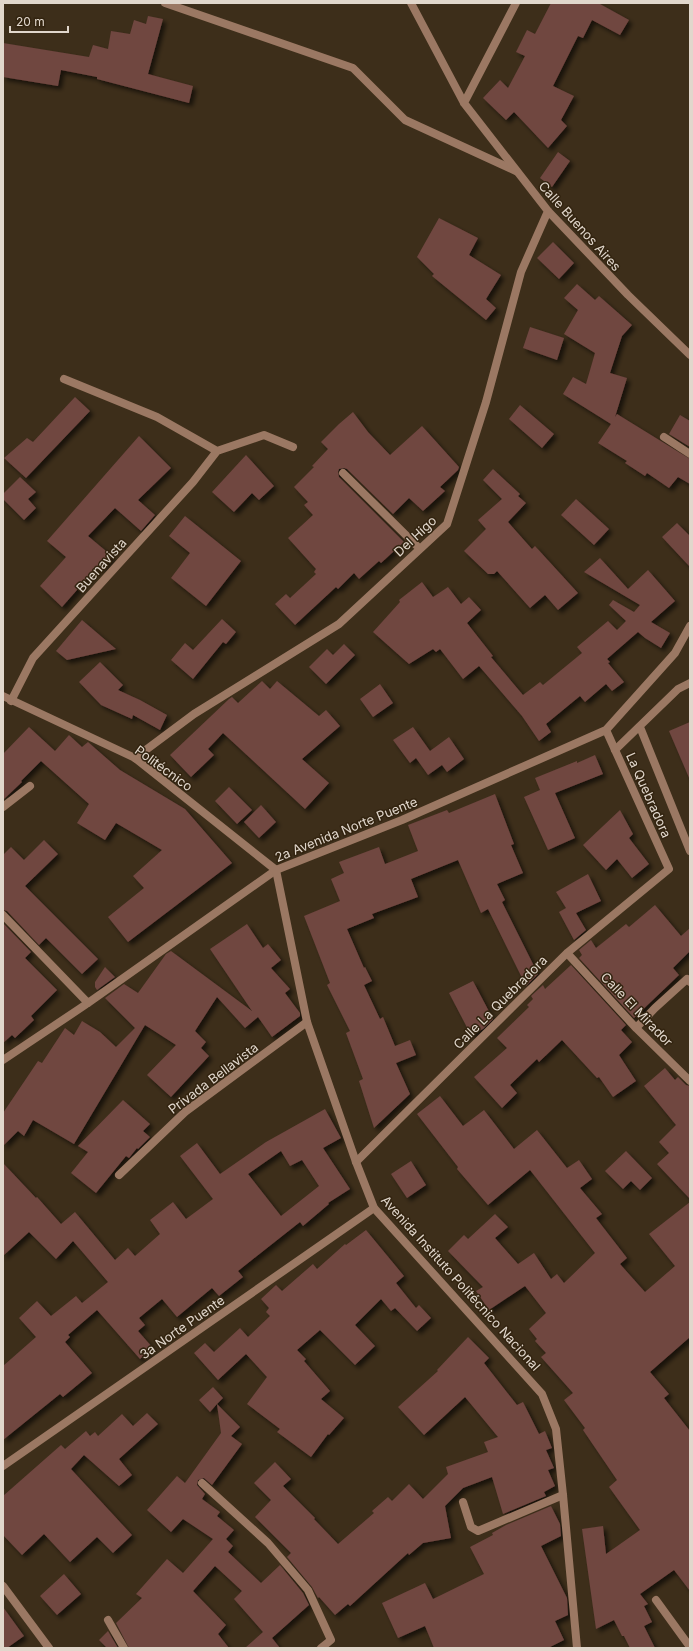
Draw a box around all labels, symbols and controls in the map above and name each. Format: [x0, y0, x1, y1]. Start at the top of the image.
scale bar [10, 8, 68, 34]
text: 20 m [16, 14, 45, 29]
street label: Calle Buenos Aires [535, 178, 625, 274]
street label: Del Higo [390, 512, 440, 560]
street label: Buenavista [72, 535, 130, 595]
street label: Politécnico [132, 742, 196, 794]
street label: La Quebradora [623, 750, 675, 840]
street label: 2a Avenida Norte Puente [272, 793, 420, 865]
street label: Calle La Quebradora [450, 952, 550, 1052]
street label: Calle El Mirador [598, 969, 676, 1049]
street label: Privada Bellavista [165, 1039, 261, 1117]
street label: Avenida Instituto Politécnico Nacional [378, 1192, 544, 1374]
street label: 3a Norte Puente [136, 1292, 228, 1362]

